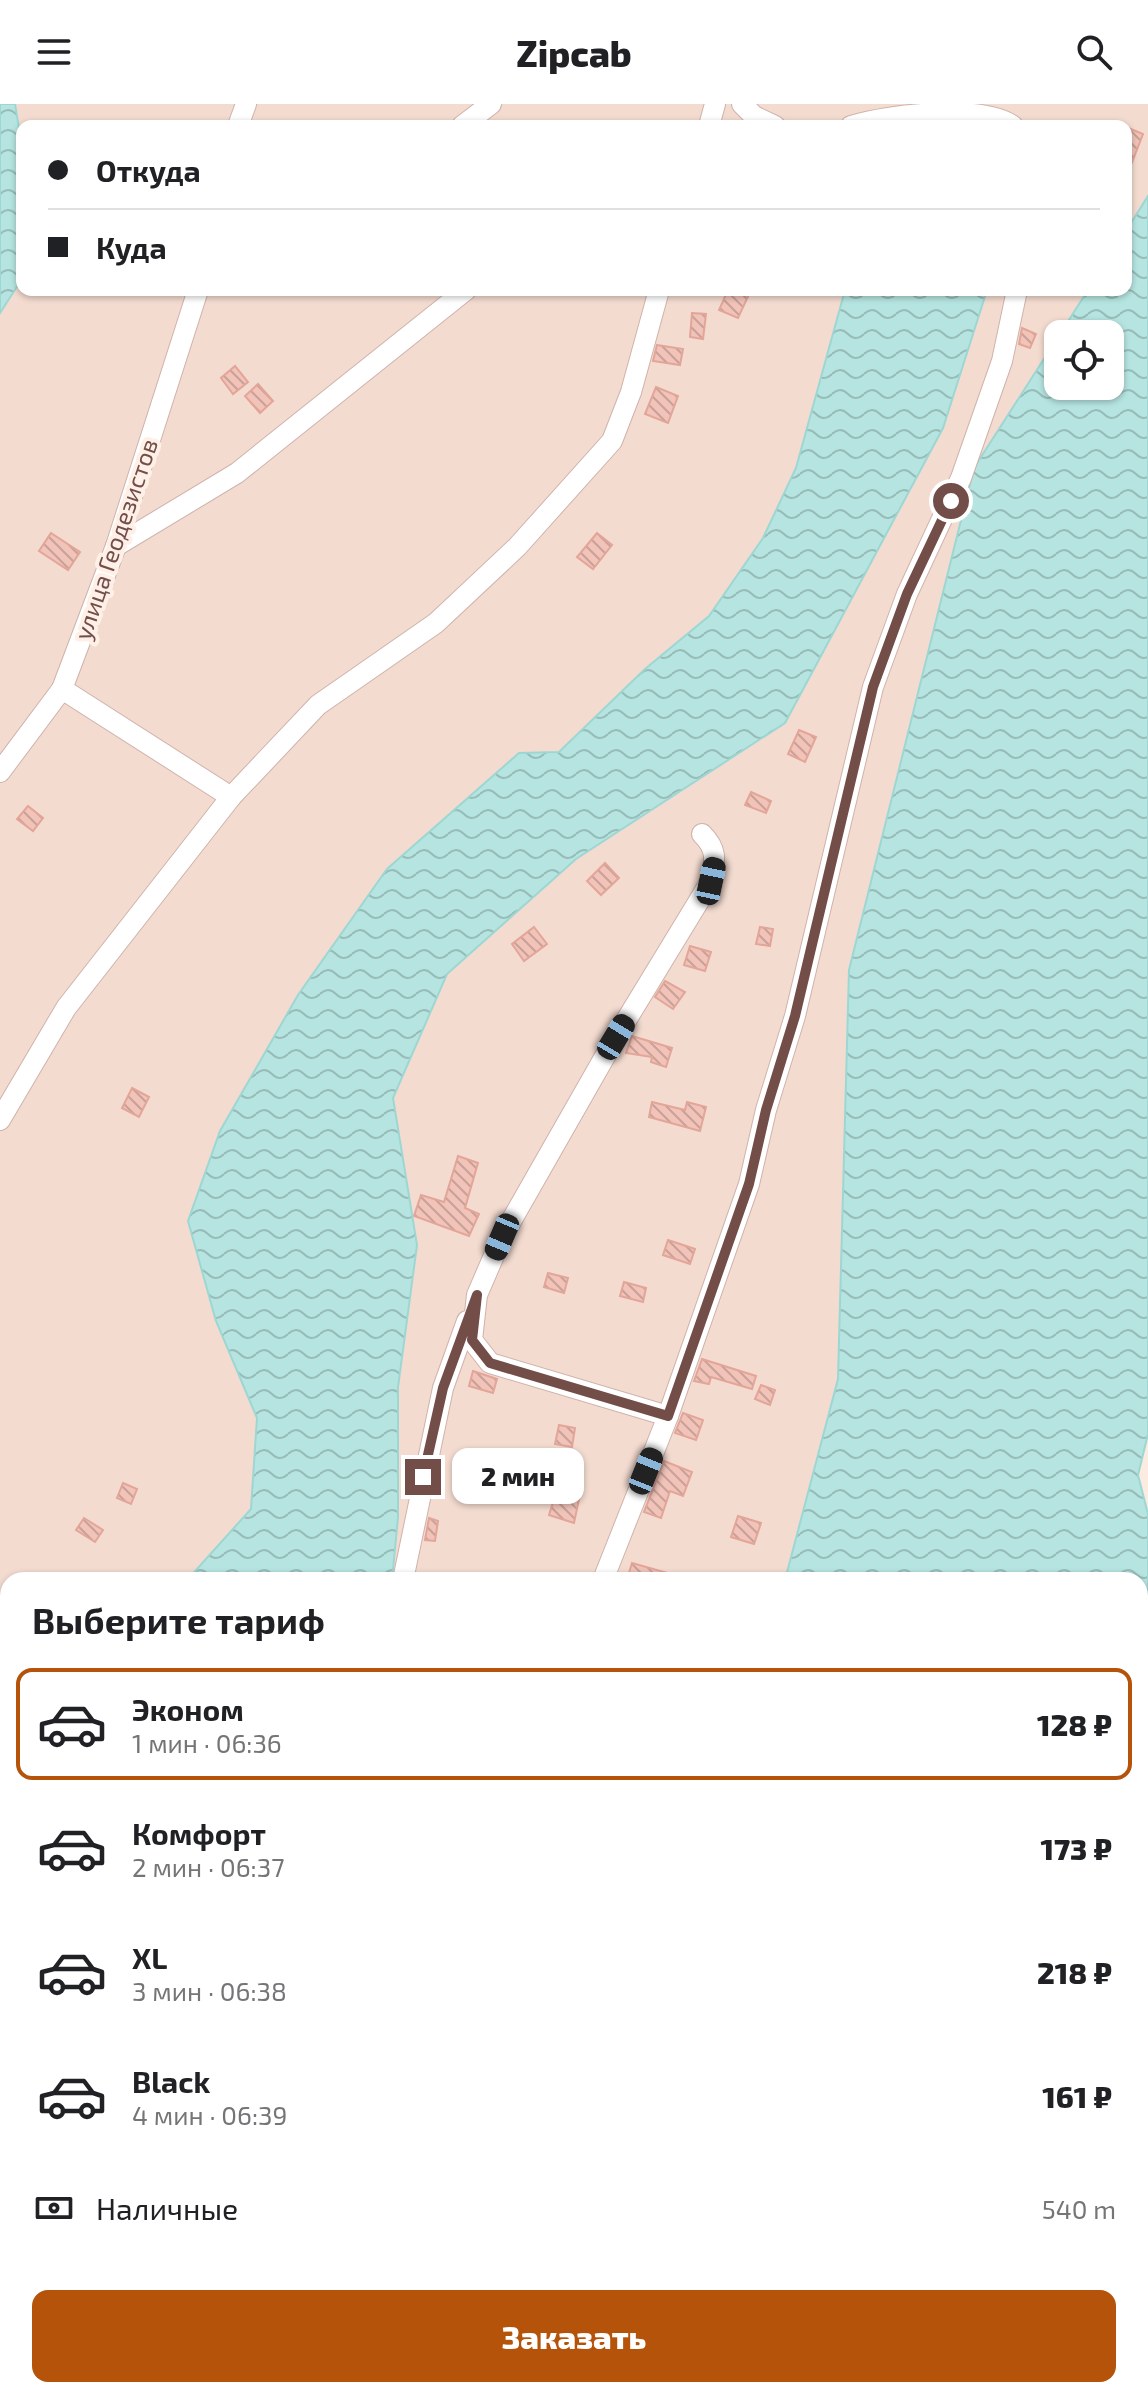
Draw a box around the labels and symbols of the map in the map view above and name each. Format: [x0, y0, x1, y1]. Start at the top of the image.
street label: улица Геодезистов [67, 435, 164, 644]
route start [933, 483, 969, 519]
car [694, 855, 728, 907]
car [593, 1010, 639, 1064]
car [482, 1210, 522, 1264]
car [626, 1444, 666, 1498]
callout: 2 мин [451, 1449, 583, 1505]
route end [405, 1459, 441, 1495]

